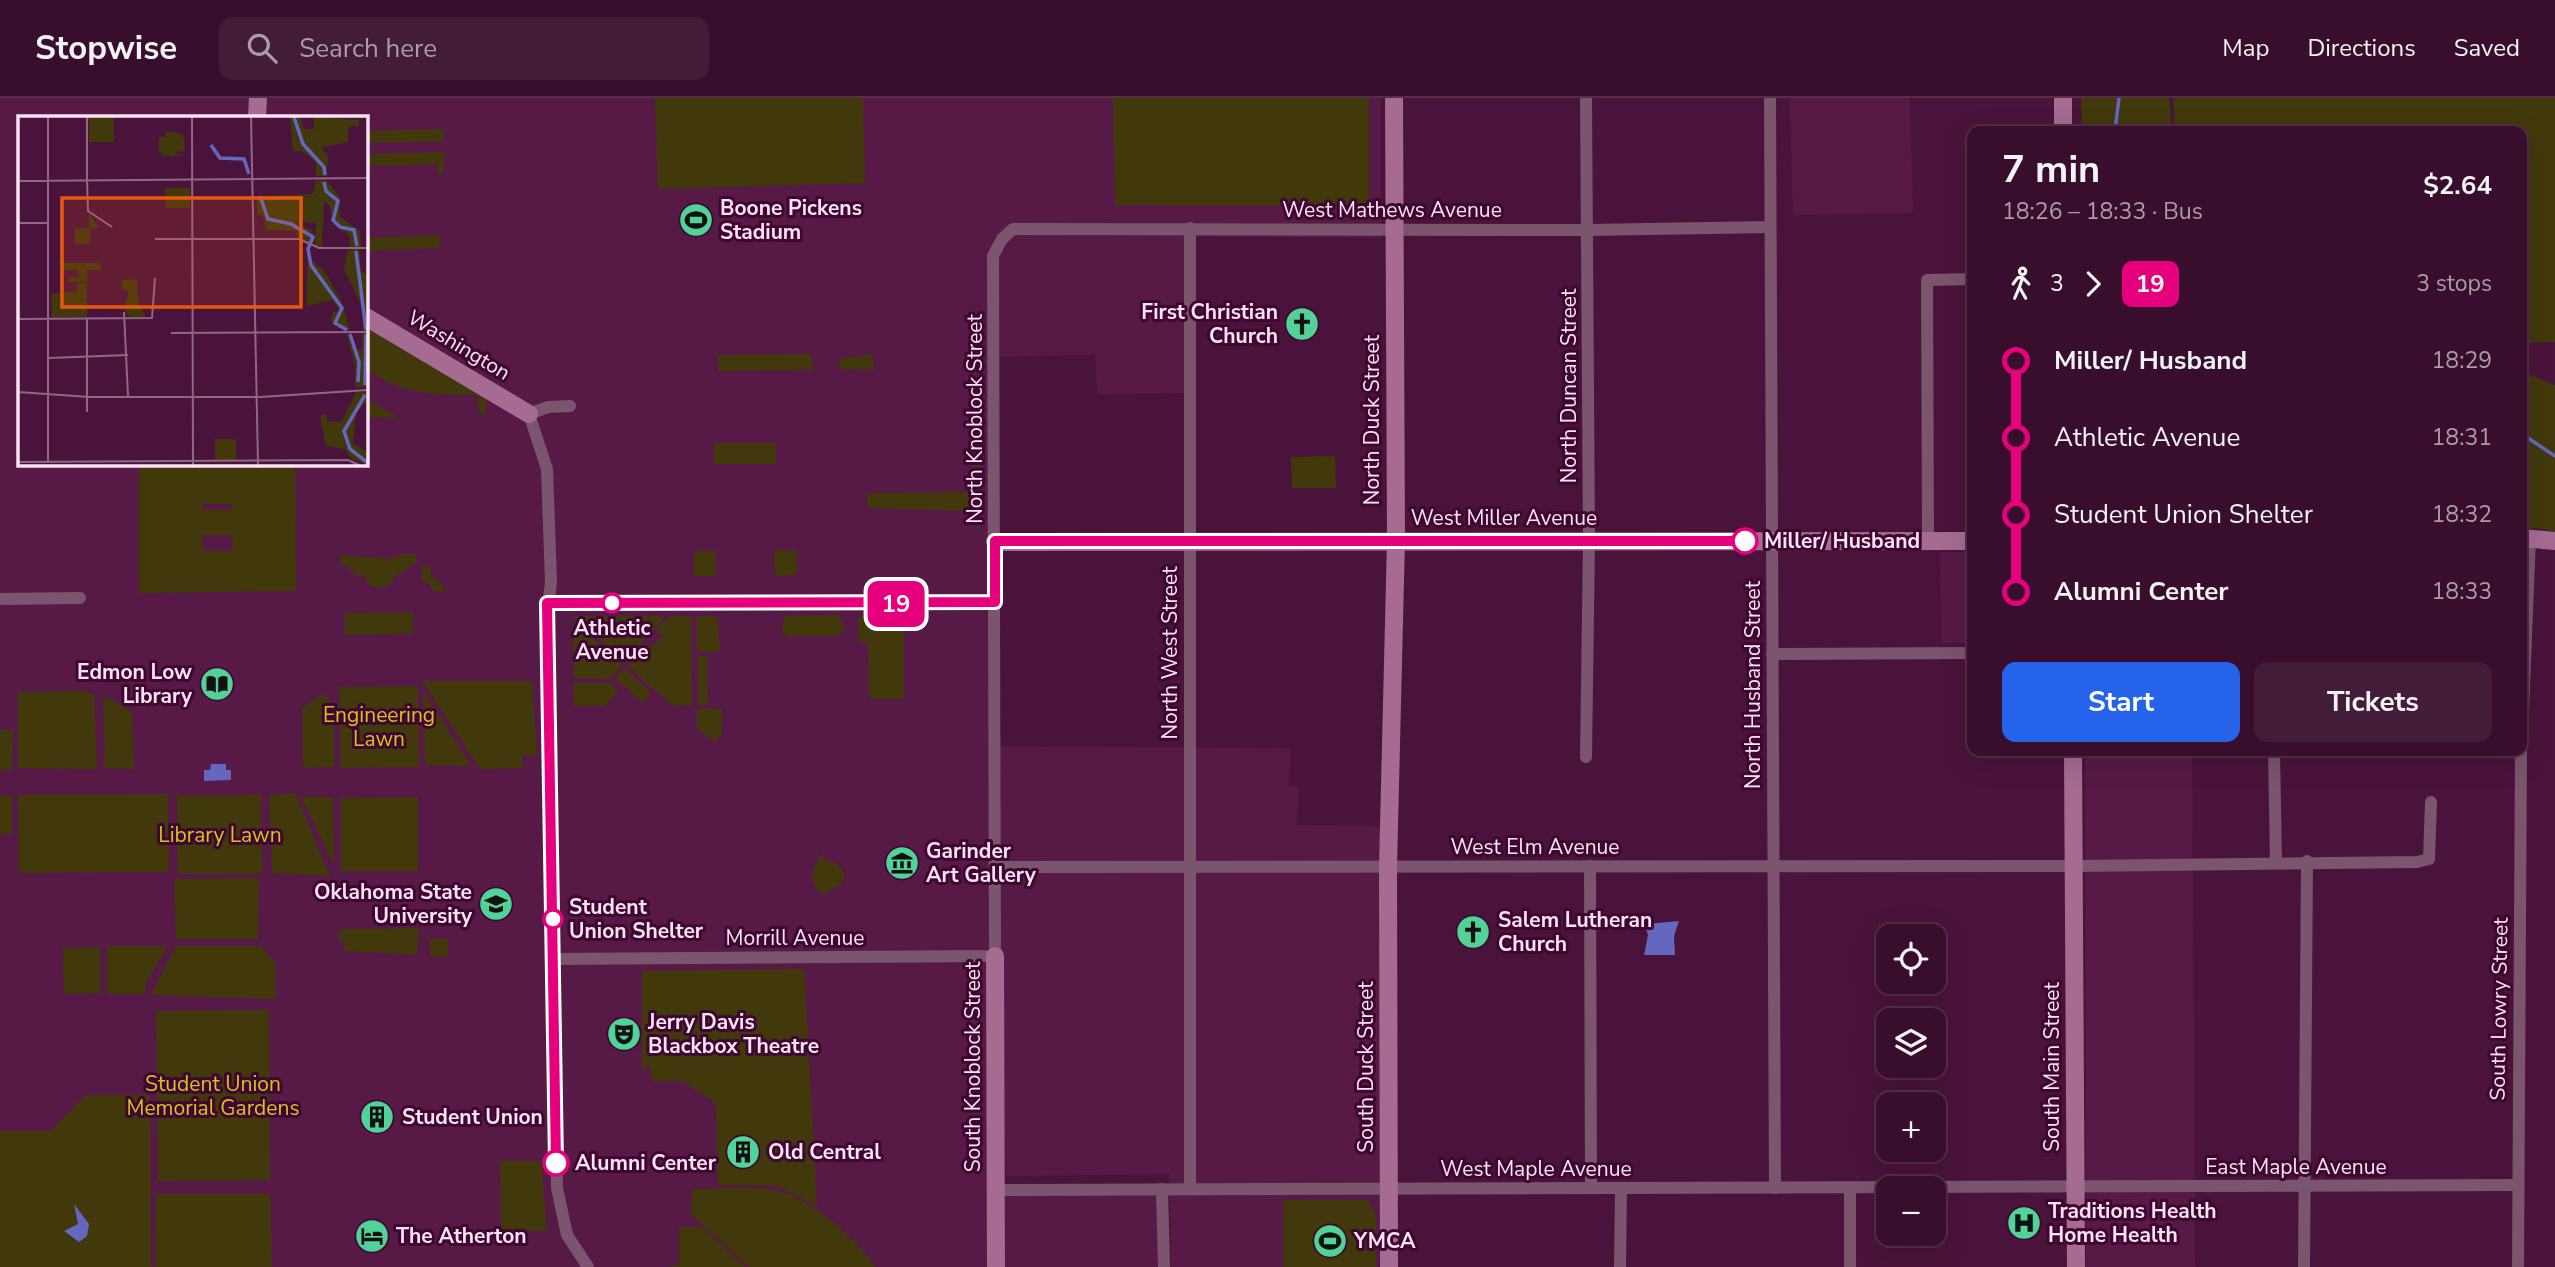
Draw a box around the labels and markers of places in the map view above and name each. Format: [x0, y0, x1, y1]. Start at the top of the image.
place label: Boone Pickens Stadium [720, 194, 862, 246]
sports icon: Boone Pickens Stadium [677, 201, 715, 239]
place label: First Christian Church [1141, 298, 1278, 350]
church icon: First Christian Church [1283, 305, 1321, 343]
place label: Miller/ Husband [1764, 527, 1920, 555]
marker: Miller/ Husband [1732, 528, 1758, 554]
marker: Athletic Avenue [602, 593, 622, 613]
place label: Athletic Avenue [574, 614, 651, 666]
place label: Edmon Low Library [77, 658, 193, 710]
library icon: Edmon Low Library [198, 665, 236, 703]
place label: Garinder Art Gallery [926, 837, 1037, 889]
museum icon: Garinder Art Gallery [883, 844, 921, 882]
place label: Oklahoma State University [314, 878, 473, 930]
school or university icon: Oklahoma State University [477, 885, 515, 923]
place label: Student Union Shelter [569, 893, 704, 945]
place label: Salem Lutheran Church [1498, 906, 1652, 958]
marker: Student Union Shelter [543, 909, 563, 929]
church icon: Salem Lutheran Church [1454, 913, 1492, 951]
place label: Jerry Davis Blackbox Theatre [647, 1008, 819, 1060]
theatre icon: Jerry Davis Blackbox Theatre [605, 1015, 643, 1053]
building icon: Student Union [358, 1098, 396, 1136]
place label: Student Union [402, 1103, 543, 1131]
building icon: Old Central [724, 1133, 762, 1171]
place label: Old Central [768, 1138, 881, 1166]
place label: Alumni Center [575, 1149, 717, 1177]
marker: Alumni Center [543, 1150, 569, 1176]
place label: Traditions Health Home Health [2048, 1197, 2217, 1249]
hospital icon: Traditions Health Home Health [2005, 1204, 2043, 1242]
hotel icon: The Atherton [353, 1217, 391, 1255]
place label: The Atherton [396, 1222, 527, 1250]
sports icon: YMCA [1311, 1222, 1349, 1260]
place label: YMCA [1353, 1227, 1416, 1255]

